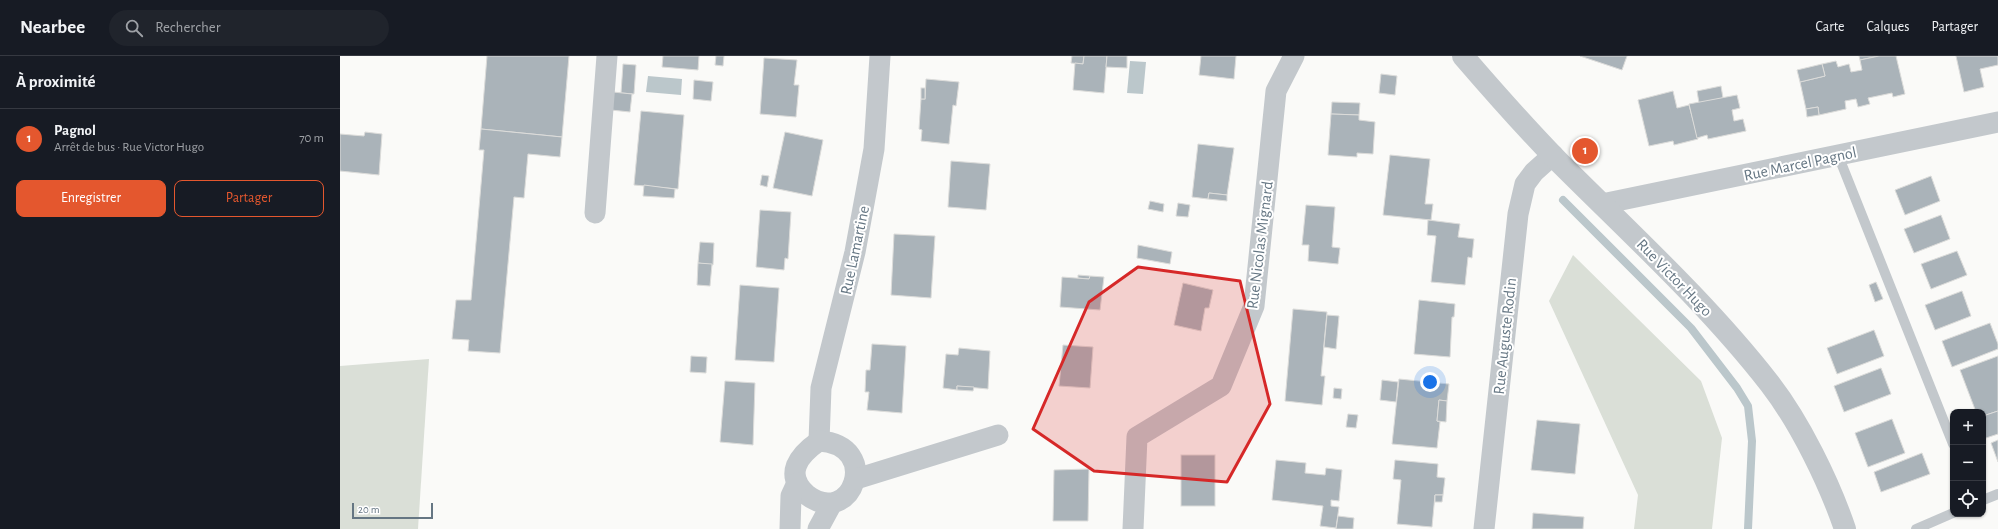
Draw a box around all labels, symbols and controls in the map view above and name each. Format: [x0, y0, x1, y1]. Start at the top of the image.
search box [109, 10, 389, 46]
icon: search [123, 17, 145, 39]
text: Nearbee [20, 18, 85, 37]
text: Rechercher [155, 20, 221, 35]
text: Carte [1816, 20, 1844, 34]
text: Calques [1866, 20, 1910, 34]
text: Partager [1932, 20, 1978, 34]
text: À proximité [16, 73, 96, 90]
text: Pagnol [54, 123, 96, 138]
text: 1 [27, 132, 31, 145]
text: 70 m [299, 132, 324, 145]
pin: 1 [1572, 136, 1598, 166]
text: Arrêt de bus · Rue Victor Hugo [54, 141, 204, 154]
street label: Rue Marcel Pagnol [1742, 144, 1858, 184]
button: Enregistrer [16, 180, 166, 217]
button: Partager [174, 180, 324, 217]
street label: Rue Nicolas Mignard [1244, 180, 1276, 310]
street label: Rue Lamartine [838, 204, 872, 296]
street label: Rue Victor Hugo [1634, 236, 1715, 320]
street label: Rue Auguste Rodin [1491, 277, 1519, 395]
your location [1420, 372, 1440, 392]
map controls [1950, 409, 1986, 517]
button: + [1950, 409, 1986, 445]
button: − [1950, 445, 1986, 481]
button: locate [1950, 481, 1986, 517]
scale bar [352, 501, 433, 520]
text: 20 m [358, 504, 379, 515]

